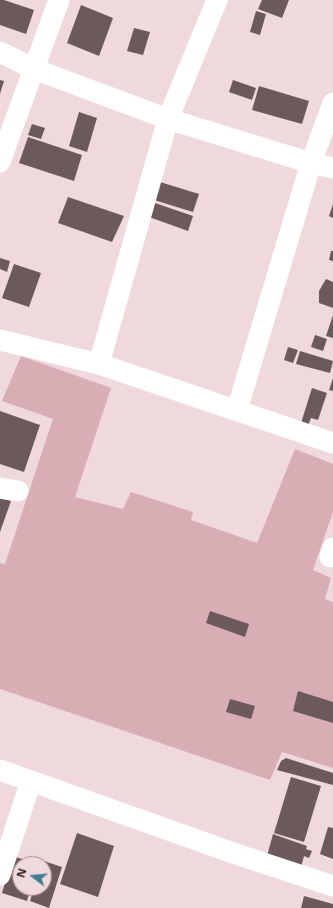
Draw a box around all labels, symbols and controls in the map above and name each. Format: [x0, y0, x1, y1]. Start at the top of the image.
north arrow [12, 856, 52, 896]
text: N [12, 866, 29, 879]

